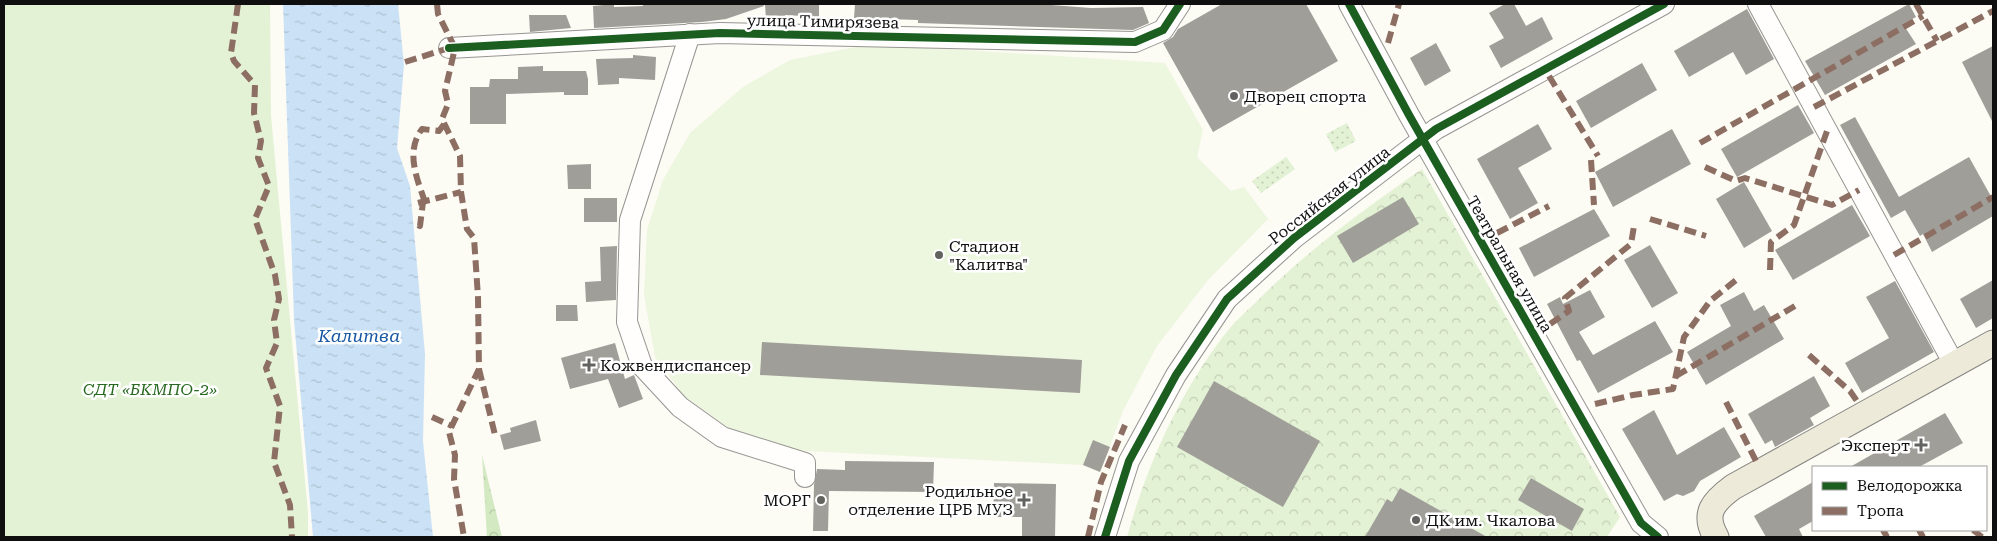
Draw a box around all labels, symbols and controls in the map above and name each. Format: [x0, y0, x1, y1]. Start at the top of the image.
street label: улица Тимирязева [747, 11, 900, 32]
place label: Дворец спорта [1244, 87, 1366, 106]
marker: Дворец спорта [1228, 90, 1240, 102]
street label: Российская улица [1265, 142, 1394, 249]
street label: Театральная улица [1463, 192, 1557, 336]
place label: Стадион "Калитва" [949, 237, 1028, 274]
marker: Стадион "Калитва" [933, 249, 945, 261]
water label: Калитва [317, 325, 400, 346]
place label: Кожвендиспансер [600, 356, 751, 375]
marker: Кожвендиспансер [582, 358, 596, 372]
park label: СДТ «БКМПО-2» [83, 380, 217, 399]
place label: Эксперт [1841, 436, 1910, 455]
marker: Эксперт [1914, 438, 1928, 452]
legend [1812, 466, 1987, 531]
text: Велодорожка [1857, 477, 1962, 495]
place label: Родильное отделение ЦРБ МУЗ [848, 482, 1013, 519]
place label: МОРГ [763, 491, 811, 510]
marker: Родильное отделение ЦРБ МУЗ [1017, 493, 1031, 507]
marker: МОРГ [815, 494, 827, 506]
text: Тропа [1857, 502, 1904, 520]
place label: ДК им. Чкалова [1426, 511, 1555, 530]
marker: ДК им. Чкалова [1410, 514, 1422, 526]

